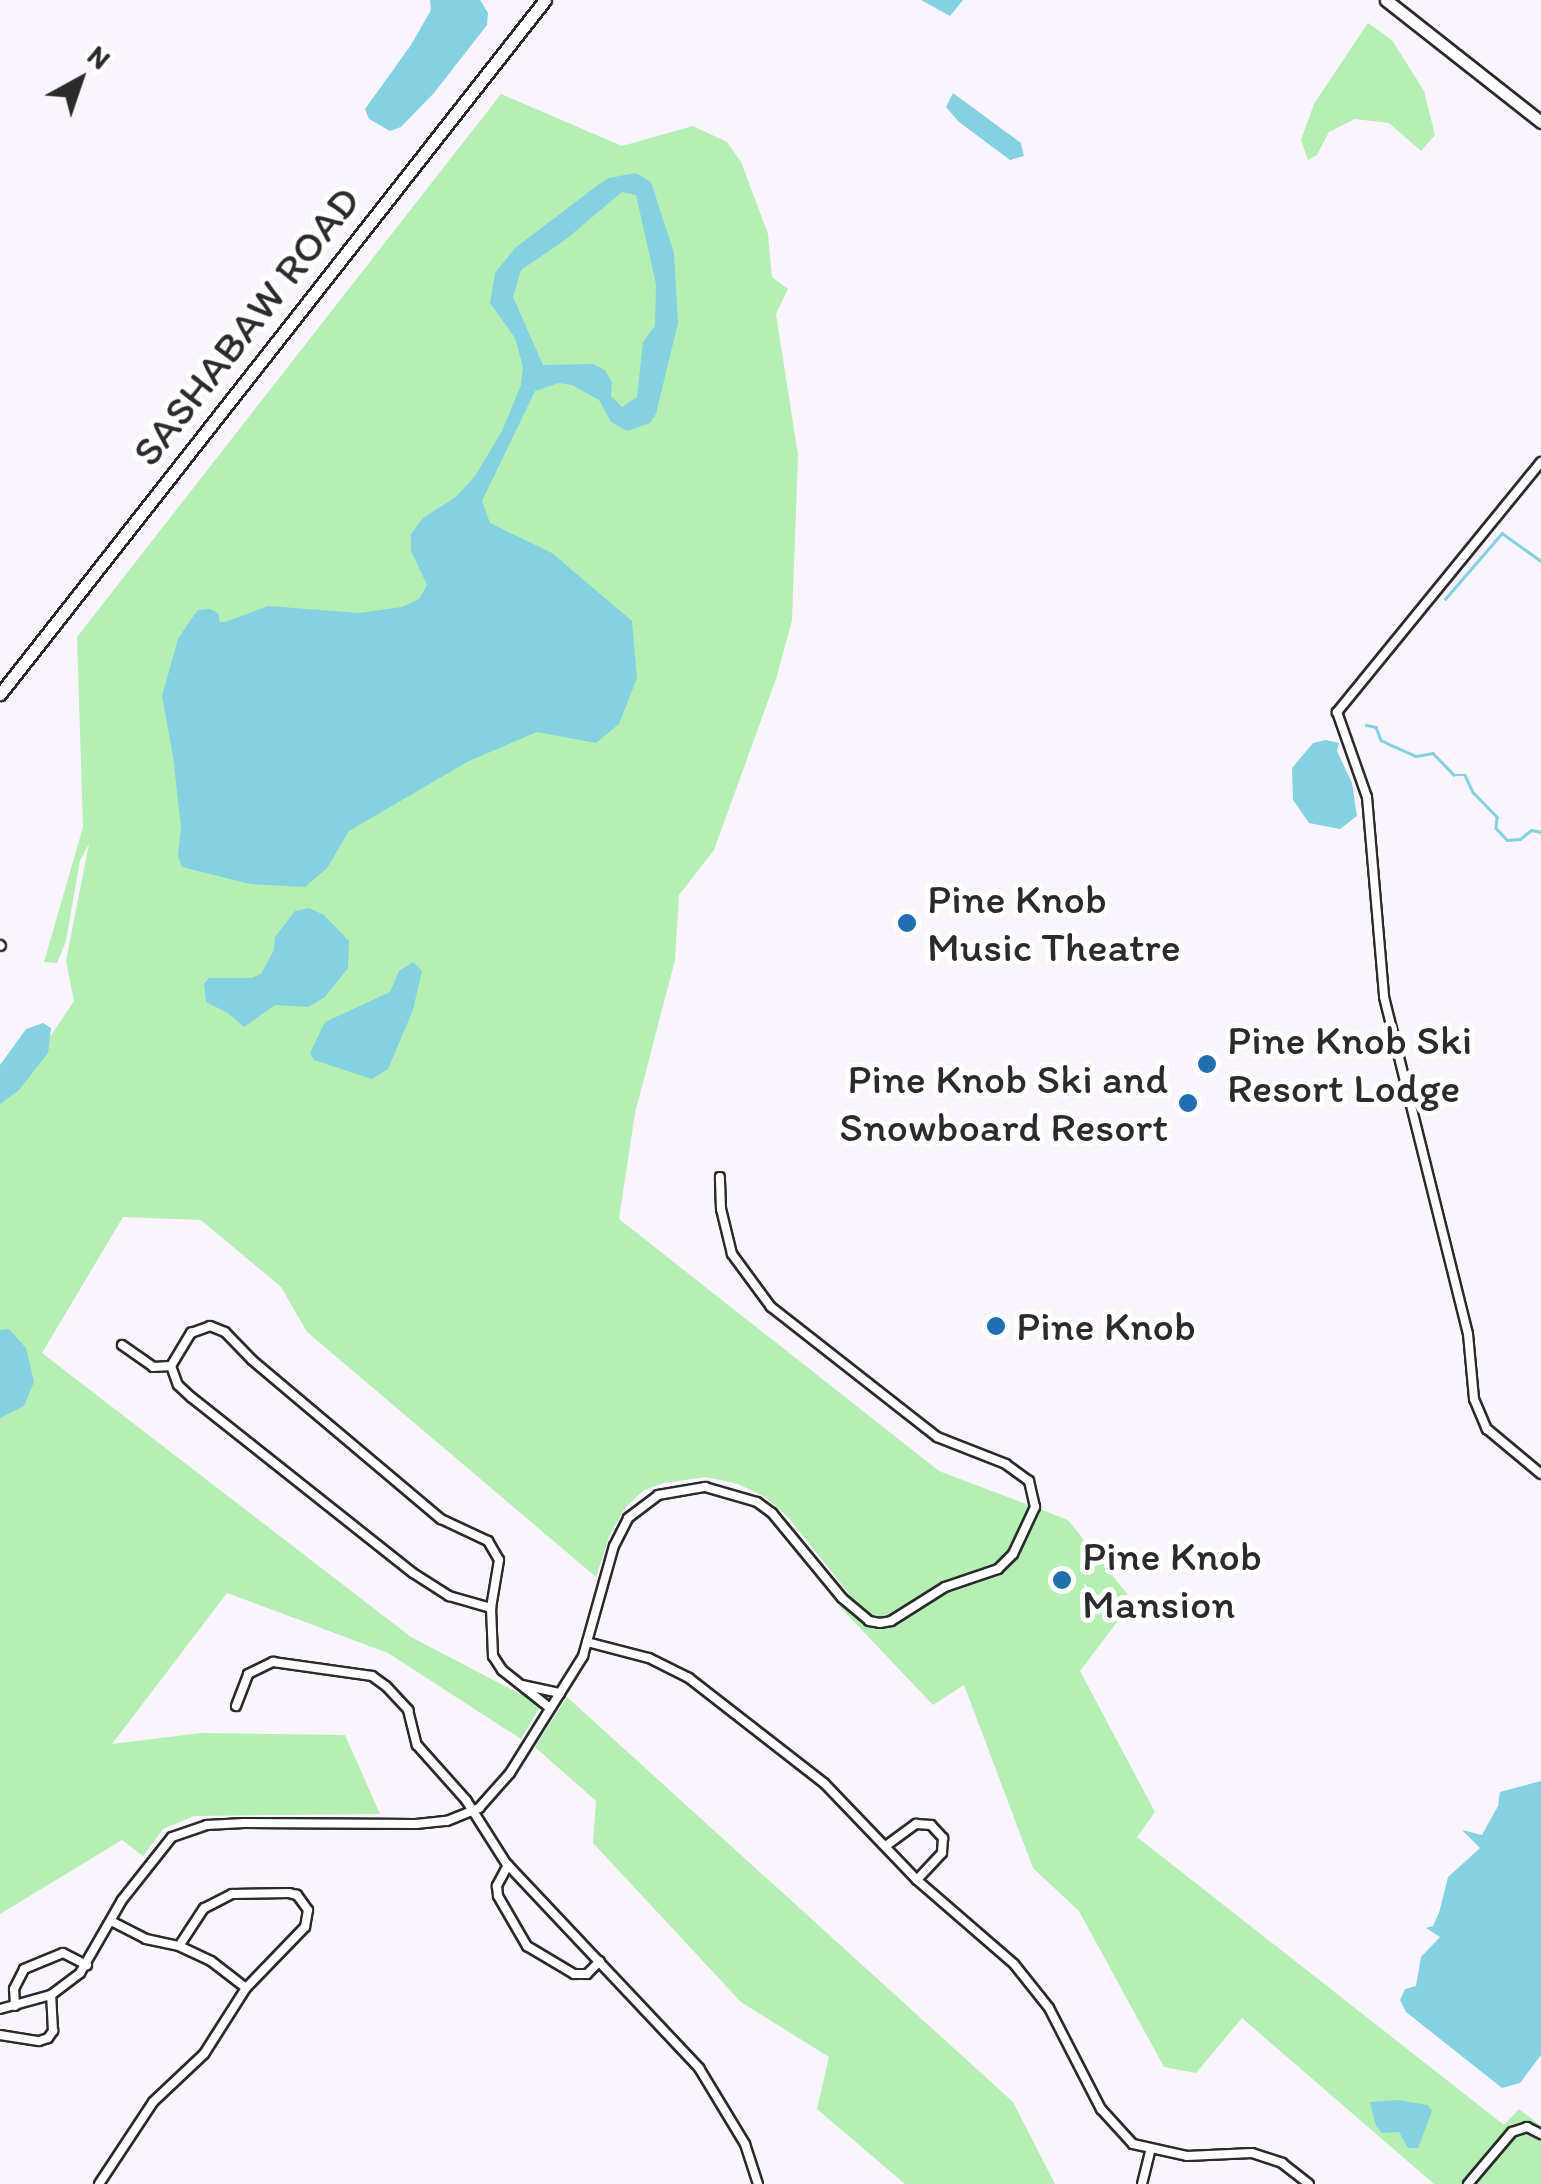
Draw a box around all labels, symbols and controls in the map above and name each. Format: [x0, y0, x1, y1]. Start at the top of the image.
north arrow [30, 30, 130, 130]
text: N [81, 38, 117, 76]
street label: SASHABAW ROAD [122, 177, 370, 475]
place label: Pine Knob Music Theatre [927, 874, 1181, 972]
marker: Pine Knob Music Theatre [896, 912, 918, 934]
place label: Pine Knob Ski Resort Lodge [1227, 1015, 1474, 1114]
marker: Pine Knob Ski Resort Lodge [1196, 1053, 1218, 1075]
place label: Pine Knob Ski and Snowboard Resort [840, 1054, 1168, 1152]
marker: Pine Knob Ski and Snowboard Resort [1177, 1092, 1199, 1114]
place label: Pine Knob [1016, 1301, 1197, 1351]
marker: Pine Knob [985, 1315, 1007, 1337]
place label: Pine Knob Mansion [1082, 1531, 1263, 1630]
marker: Pine Knob Mansion [1051, 1569, 1073, 1591]

